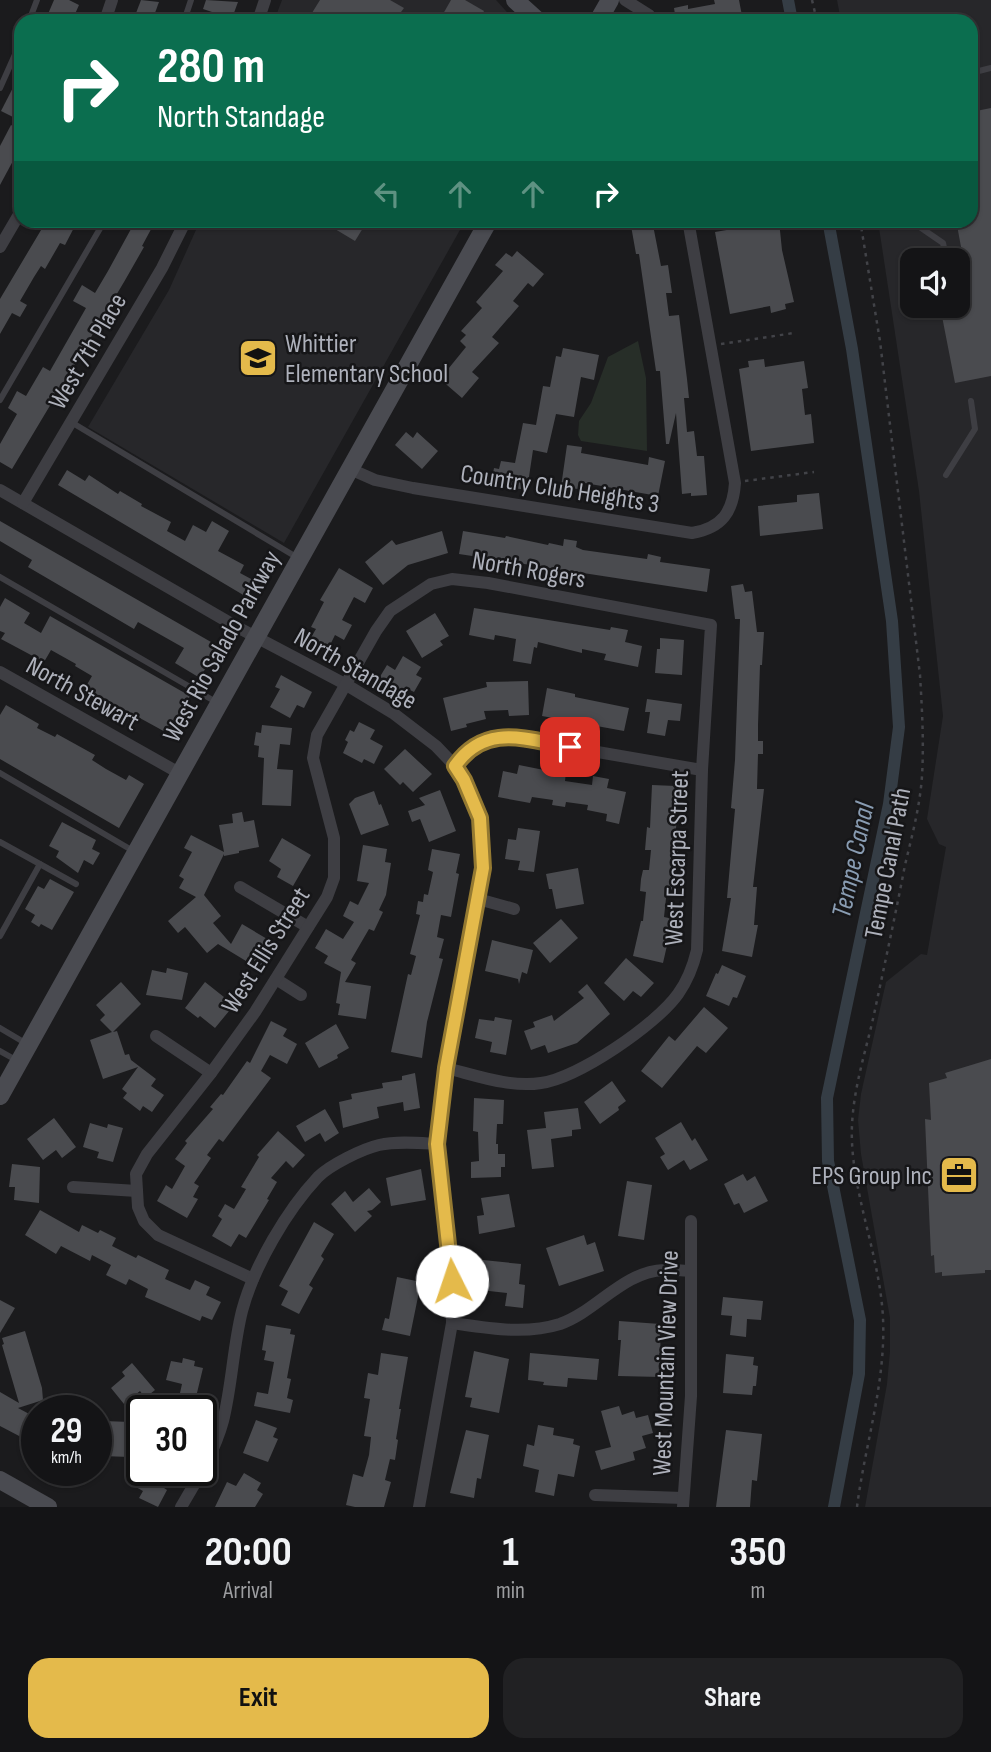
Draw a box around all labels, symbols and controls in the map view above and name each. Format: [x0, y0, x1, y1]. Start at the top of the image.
text: 280 m [157, 38, 265, 97]
icon: right [42, 42, 133, 133]
text: North Standage [157, 98, 325, 137]
icon: left [368, 175, 406, 213]
icon: ahead [441, 175, 479, 213]
icon: ahead [514, 175, 552, 213]
icon: right [587, 175, 625, 213]
map controls [900, 248, 970, 318]
button: sound [900, 248, 970, 318]
street label: West 7th Place [43, 288, 134, 415]
place label: Whittier Elementary School [285, 329, 448, 390]
school or university icon: Whittier Elementary School [237, 337, 279, 379]
street label: Country Club Heights 3 [458, 458, 661, 520]
street label: North Rogers [470, 545, 588, 596]
street label: West Rio Salado Parkway [157, 546, 288, 748]
street label: North Standage [288, 622, 422, 717]
street label: North Stewart [20, 651, 144, 738]
pin [540, 717, 600, 777]
icon: arrive [551, 728, 589, 766]
street label: West Escarpa Street [659, 770, 696, 946]
street label: Tempe Canal Path [859, 785, 918, 941]
water label: Tempe Canal [825, 799, 882, 921]
street label: West Ellis Street [215, 882, 317, 1019]
office icon: EPS Group Inc [938, 1154, 980, 1196]
place label: EPS Group Inc [812, 1161, 932, 1192]
position arrow [415, 1244, 489, 1318]
street label: West Mountain View Drive [647, 1250, 686, 1476]
speed limit sign: 30 [126, 1395, 217, 1486]
text: 29 [51, 1410, 82, 1453]
text: km/h [51, 1447, 82, 1468]
text: 20:00 [204, 1527, 292, 1578]
text: 1 [502, 1527, 519, 1578]
text: 350 [729, 1527, 787, 1578]
text: Arrival [223, 1577, 273, 1605]
text: min [496, 1577, 525, 1605]
text: m [751, 1577, 765, 1605]
button: Exit [28, 1658, 489, 1738]
button: Share [503, 1658, 963, 1738]

